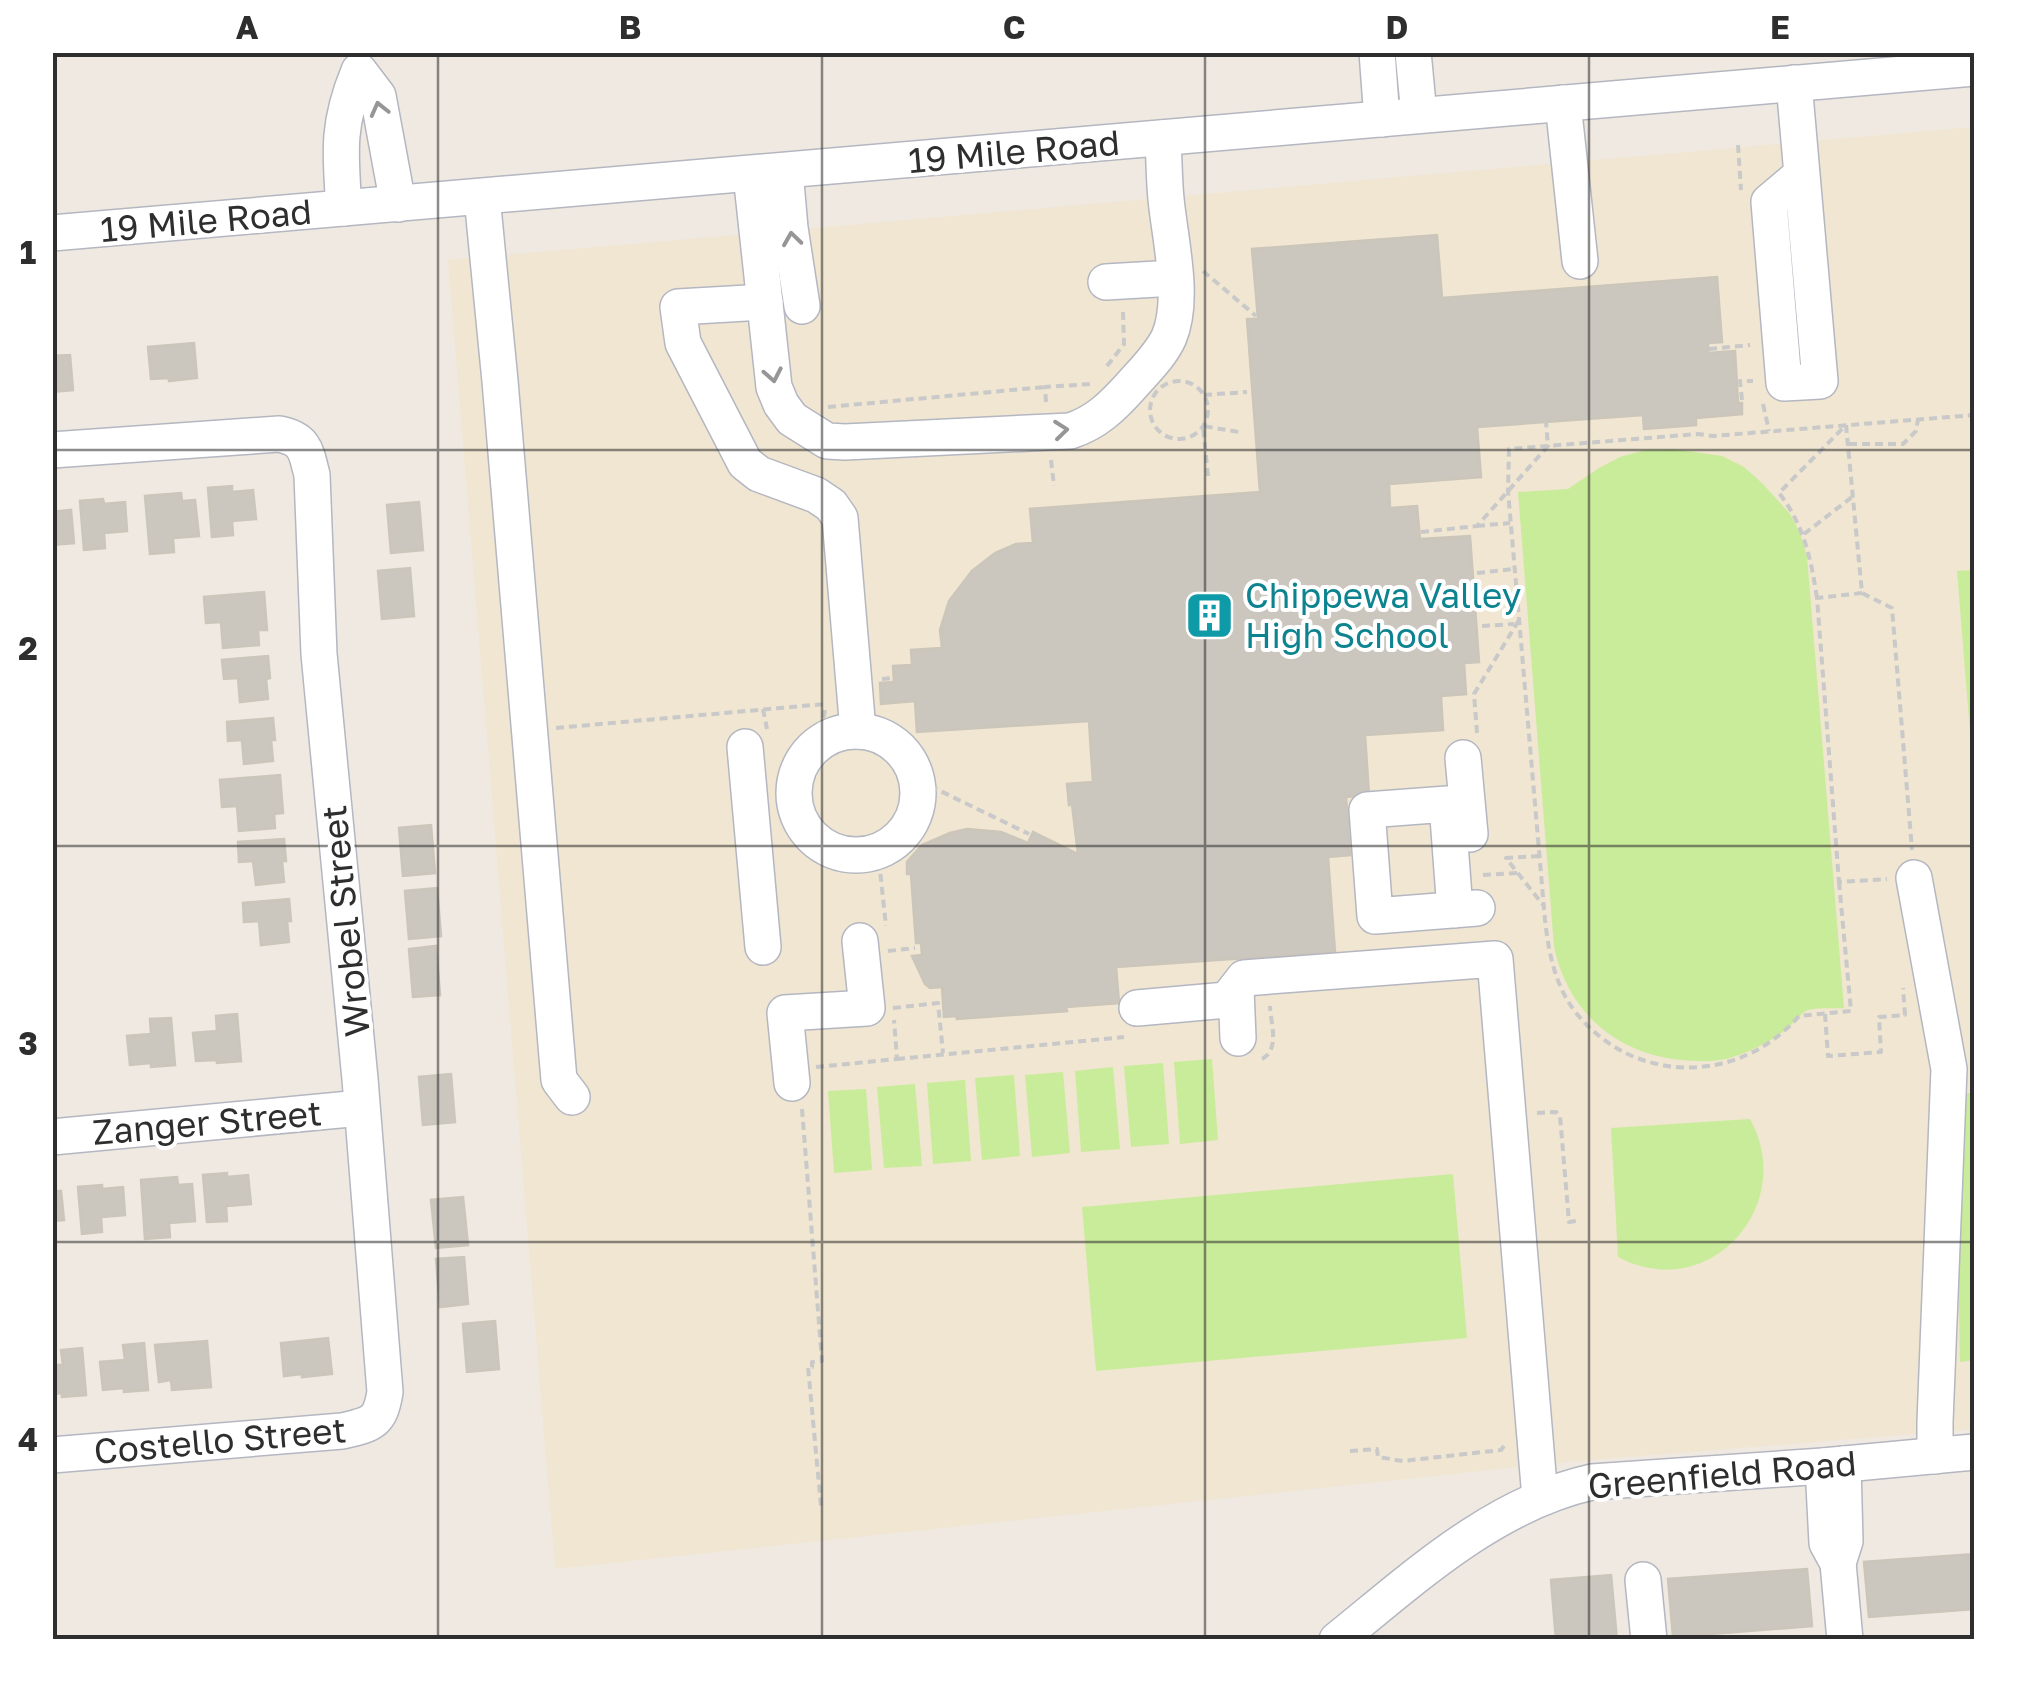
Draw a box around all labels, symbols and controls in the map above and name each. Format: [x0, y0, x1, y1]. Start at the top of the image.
text: A [236, 8, 259, 46]
text: B [619, 8, 641, 46]
text: C [1003, 8, 1025, 46]
text: D [1386, 8, 1408, 46]
text: E [1770, 8, 1790, 46]
one-way arrow [370, 100, 391, 117]
street label: 19 Mile Road [907, 121, 1121, 181]
street label: 19 Mile Road [99, 190, 313, 250]
one-way arrow [782, 231, 803, 247]
text: 1 [20, 233, 36, 271]
one-way arrow [761, 366, 782, 383]
one-way arrow [1053, 420, 1069, 441]
place label: Chippewa Valley High School [1245, 574, 1521, 656]
building icon: Chippewa Valley High School [1184, 589, 1236, 641]
text: 2 [18, 629, 38, 667]
street label: Wrobel Street [312, 803, 378, 1039]
text: 3 [18, 1024, 38, 1062]
street label: Zanger Street [91, 1091, 323, 1153]
street label: Costello Street [92, 1408, 348, 1472]
text: 4 [18, 1420, 38, 1458]
street label: Greenfield Road [1586, 1441, 1858, 1507]

